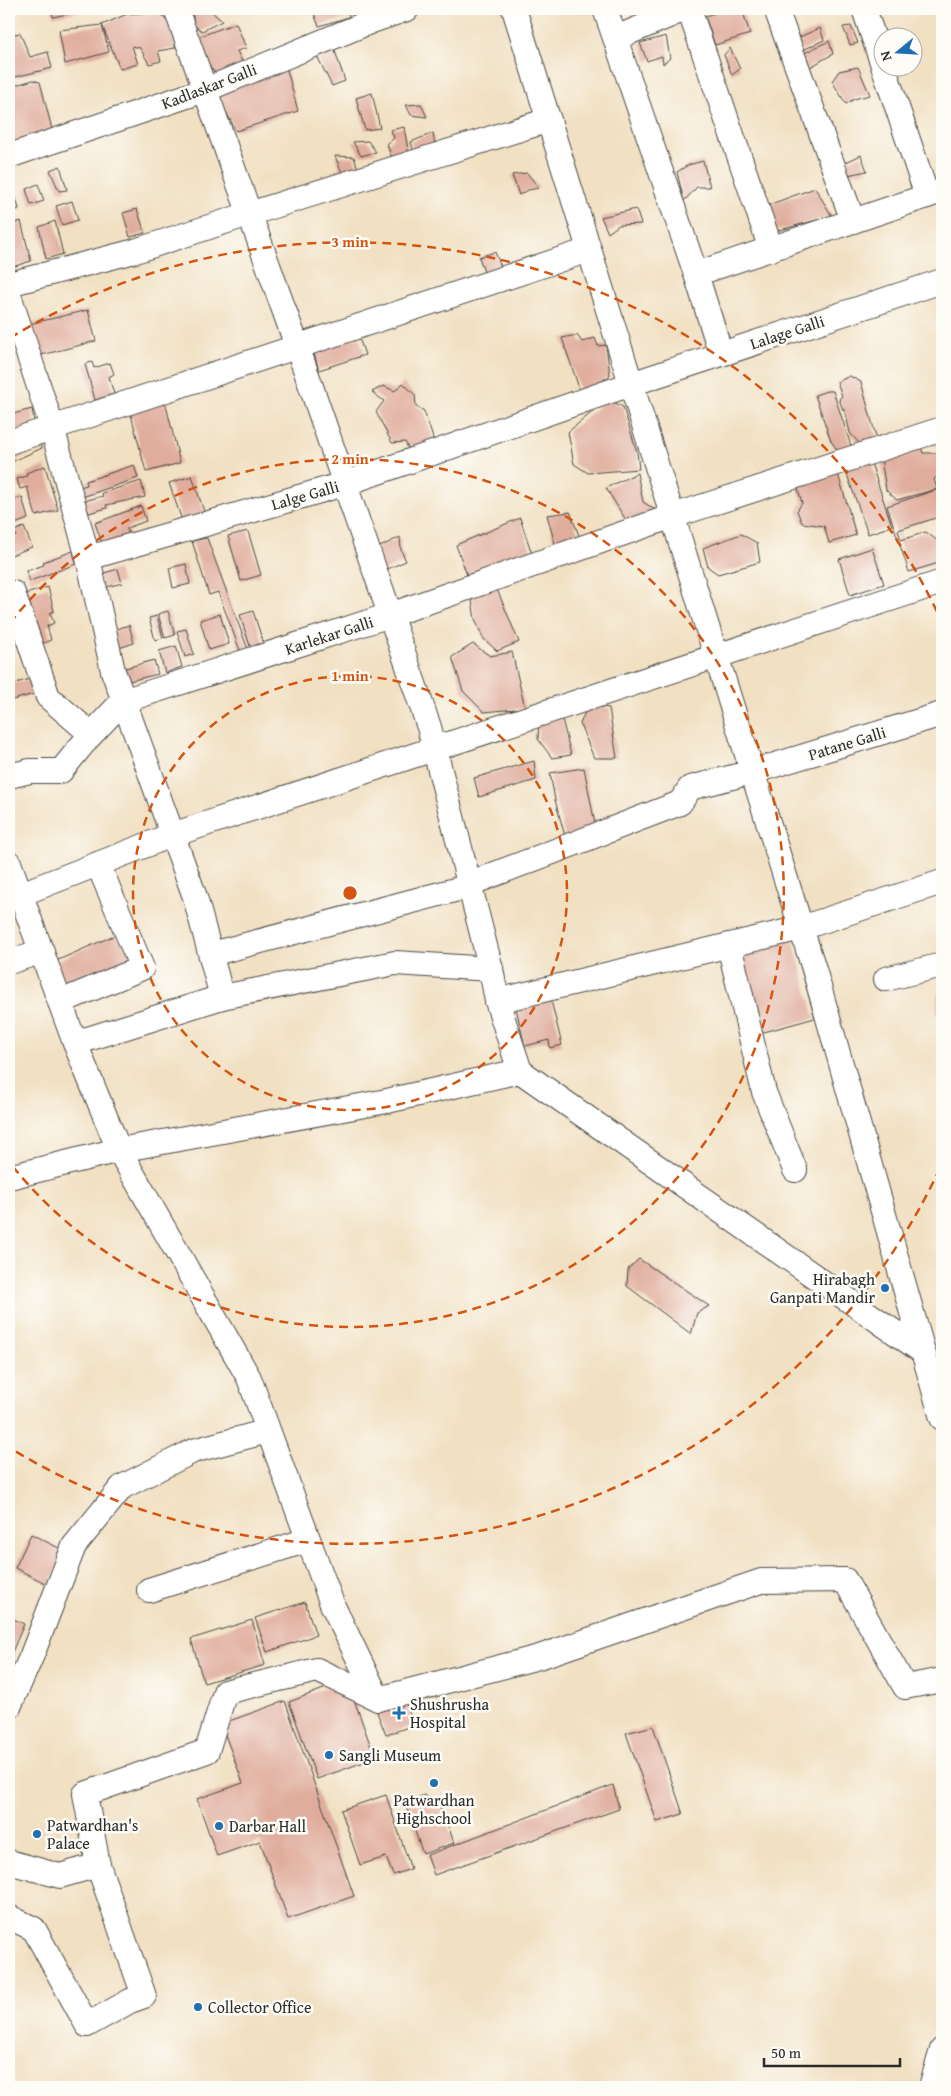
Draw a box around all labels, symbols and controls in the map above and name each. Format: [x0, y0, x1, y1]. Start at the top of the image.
north arrow [874, 28, 924, 78]
text: N [874, 48, 897, 64]
street label: Kadlaskar Galli [158, 57, 261, 115]
text: 3 min [331, 231, 369, 252]
street label: Lalage Galli [747, 309, 828, 355]
text: 2 min [331, 448, 369, 469]
street label: Lalge Galli [268, 474, 342, 516]
street label: Karlekar Galli [282, 609, 377, 661]
text: 1 min [331, 665, 369, 686]
street label: Patane Galli [805, 720, 889, 766]
centre of rings [341, 884, 359, 902]
place label: Hirabagh Ganpati Mandir [770, 1267, 875, 1309]
marker: Hirabagh Ganpati Mandir [879, 1282, 891, 1294]
place label: Shushrusha Hospital [410, 1692, 489, 1734]
marker: Shushrusha Hospital [392, 1706, 406, 1720]
place label: Sangli Museum [339, 1743, 441, 1767]
marker: Sangli Museum [323, 1749, 335, 1761]
marker: Patwardhan Highschool [428, 1777, 440, 1789]
place label: Patwardhan Highschool [394, 1788, 475, 1830]
place label: Patwardhan's Palace [47, 1813, 138, 1855]
place label: Darbar Hall [229, 1814, 307, 1838]
marker: Darbar Hall [213, 1820, 225, 1832]
marker: Patwardhan's Palace [31, 1828, 43, 1840]
place label: Collector Office [208, 1995, 311, 2019]
marker: Collector Office [192, 2001, 204, 2013]
scale bar [764, 2036, 900, 2068]
text: 50 m [771, 2042, 802, 2063]

